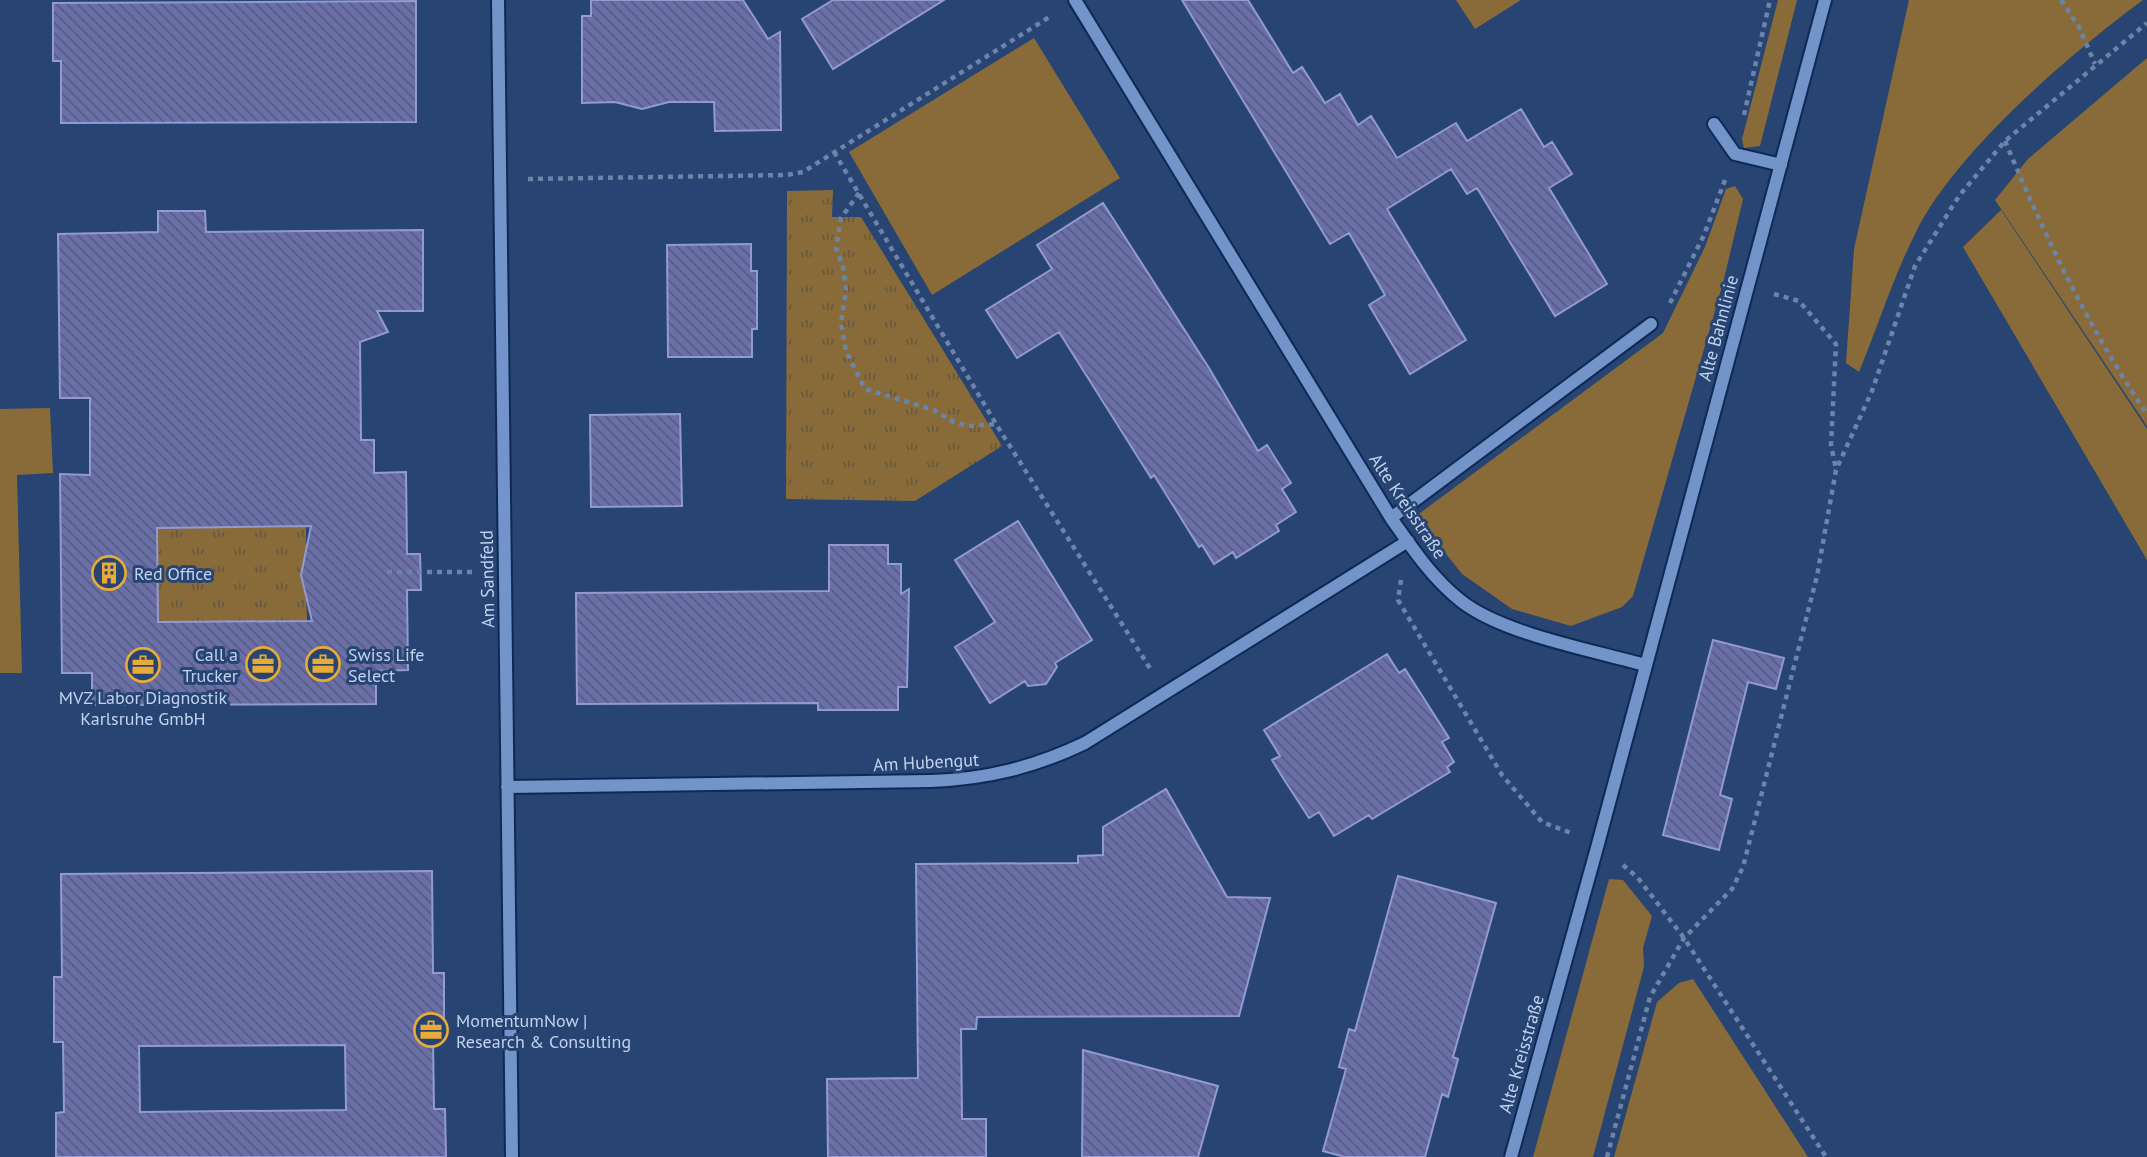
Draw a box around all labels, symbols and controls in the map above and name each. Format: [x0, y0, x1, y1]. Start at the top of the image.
street label: Alte Bahnlinie [1693, 273, 1743, 383]
street label: Alte Kreisstraße [1364, 449, 1452, 563]
street label: Am Sandfeld [475, 530, 499, 628]
building icon: Red Office [90, 554, 128, 592]
place label: Red Office [134, 562, 212, 585]
place label: Call a Trucker [182, 643, 238, 687]
place label: Swiss Life Select [348, 643, 424, 687]
office icon: Call a Trucker [244, 645, 282, 683]
office icon: Swiss Life Select [304, 645, 342, 683]
office icon: MVZ Labor Diagnostik Karlsruhe GmbH [124, 646, 162, 684]
place label: MVZ Labor Diagnostik Karlsruhe GmbH [59, 686, 228, 730]
street label: Am Hubengut [873, 748, 979, 776]
street label: Alte Kreisstraße [1493, 992, 1549, 1116]
place label: MomentumNow | Research & Consulting [456, 1009, 631, 1053]
office icon: MomentumNow | Research & Consulting [412, 1011, 450, 1049]

